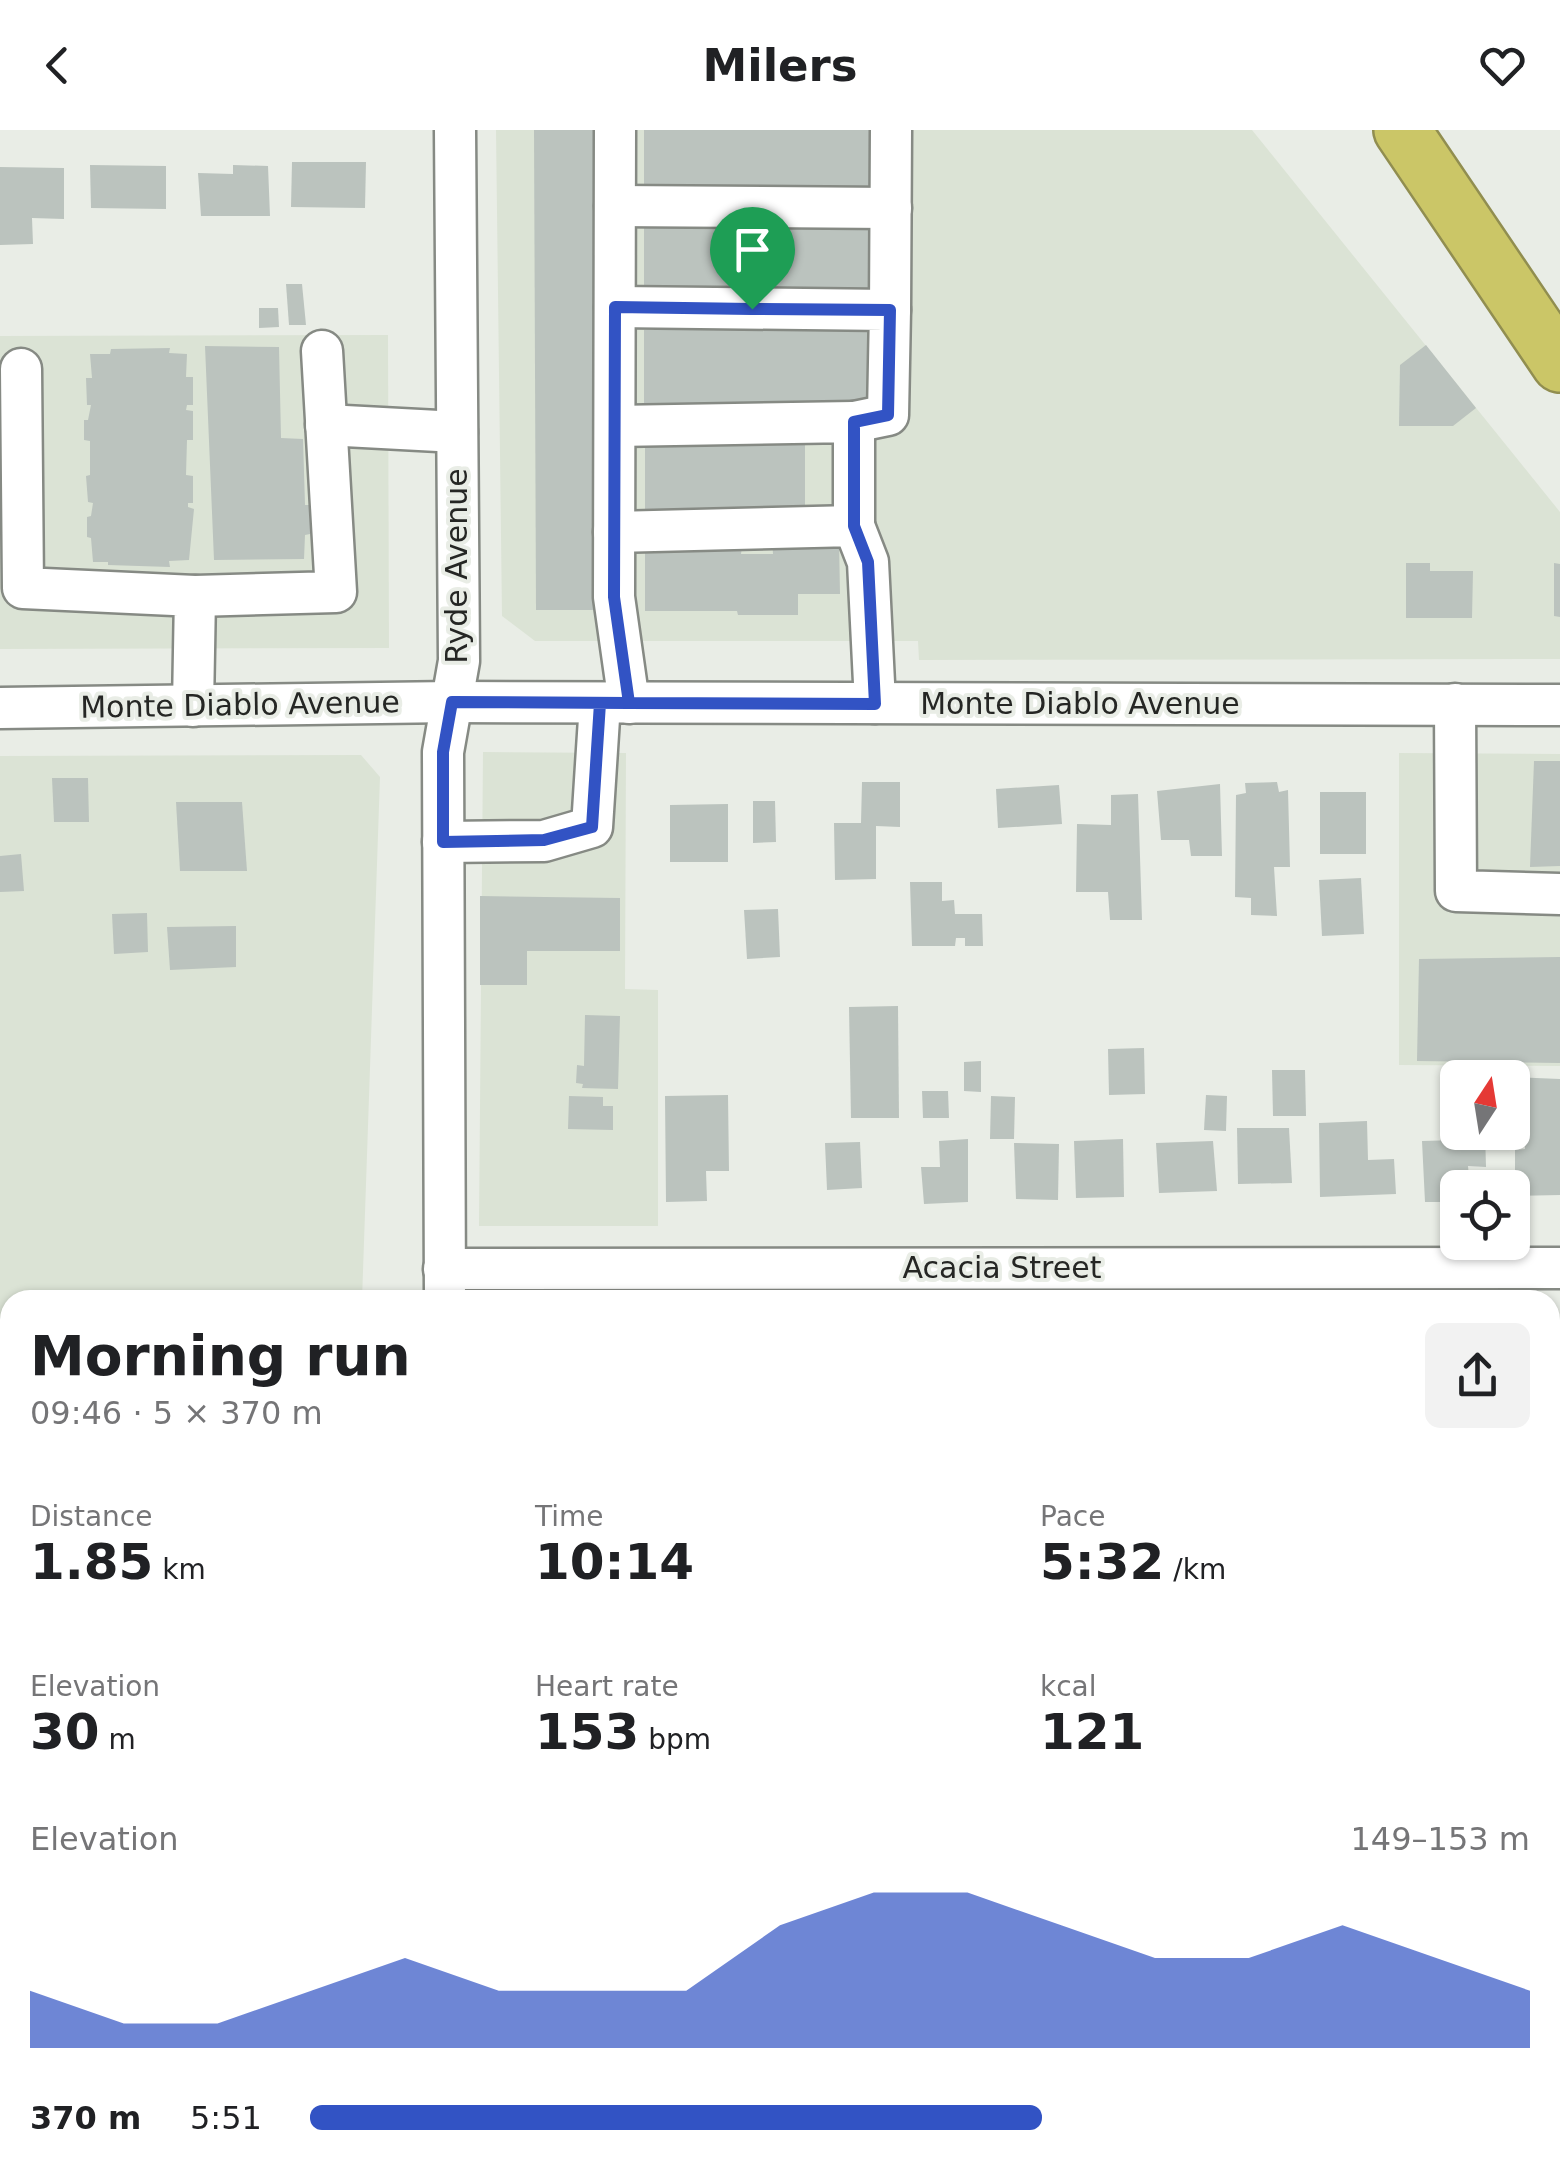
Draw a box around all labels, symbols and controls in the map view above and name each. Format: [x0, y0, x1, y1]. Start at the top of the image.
icon: back [30, 38, 85, 93]
icon: heart [1475, 38, 1530, 93]
text: Milers [702, 39, 858, 92]
pin [710, 207, 795, 310]
icon: arrive [725, 222, 780, 277]
street label: Ryde Avenue [439, 468, 474, 664]
street label: Monte Diablo Avenue [80, 684, 400, 725]
street label: Monte Diablo Avenue [920, 686, 1240, 721]
north arrow [1440, 1060, 1530, 1150]
map controls [1440, 1060, 1530, 1260]
button: locate [1440, 1170, 1530, 1260]
street label: Acacia Street [903, 1250, 1102, 1285]
button: share [1425, 1323, 1530, 1428]
text: Morning run [30, 1324, 411, 1388]
text: 09:46 · 5 × 370 m [30, 1394, 323, 1432]
text: Distance [30, 1500, 152, 1533]
text: Time [535, 1500, 604, 1533]
text: Pace [1040, 1500, 1105, 1533]
text: 1.85 [30, 1533, 153, 1591]
text: 10:14 [535, 1533, 694, 1591]
text: 5:32 [1040, 1533, 1164, 1591]
text: km [153, 1553, 206, 1586]
text: /km [1164, 1553, 1226, 1586]
text: Elevation [30, 1670, 160, 1703]
text: Heart rate [535, 1670, 679, 1703]
text: kcal [1040, 1670, 1097, 1703]
text: 30 [30, 1703, 100, 1761]
text: 153 [535, 1703, 639, 1761]
text: 121 [1040, 1703, 1144, 1761]
text: m [100, 1723, 136, 1756]
text: bpm [639, 1723, 711, 1756]
text: Elevation [30, 1820, 179, 1858]
text: 149–153 m [1351, 1820, 1530, 1858]
text: 370 m [30, 2099, 141, 2137]
text: 5:51 [190, 2099, 262, 2137]

